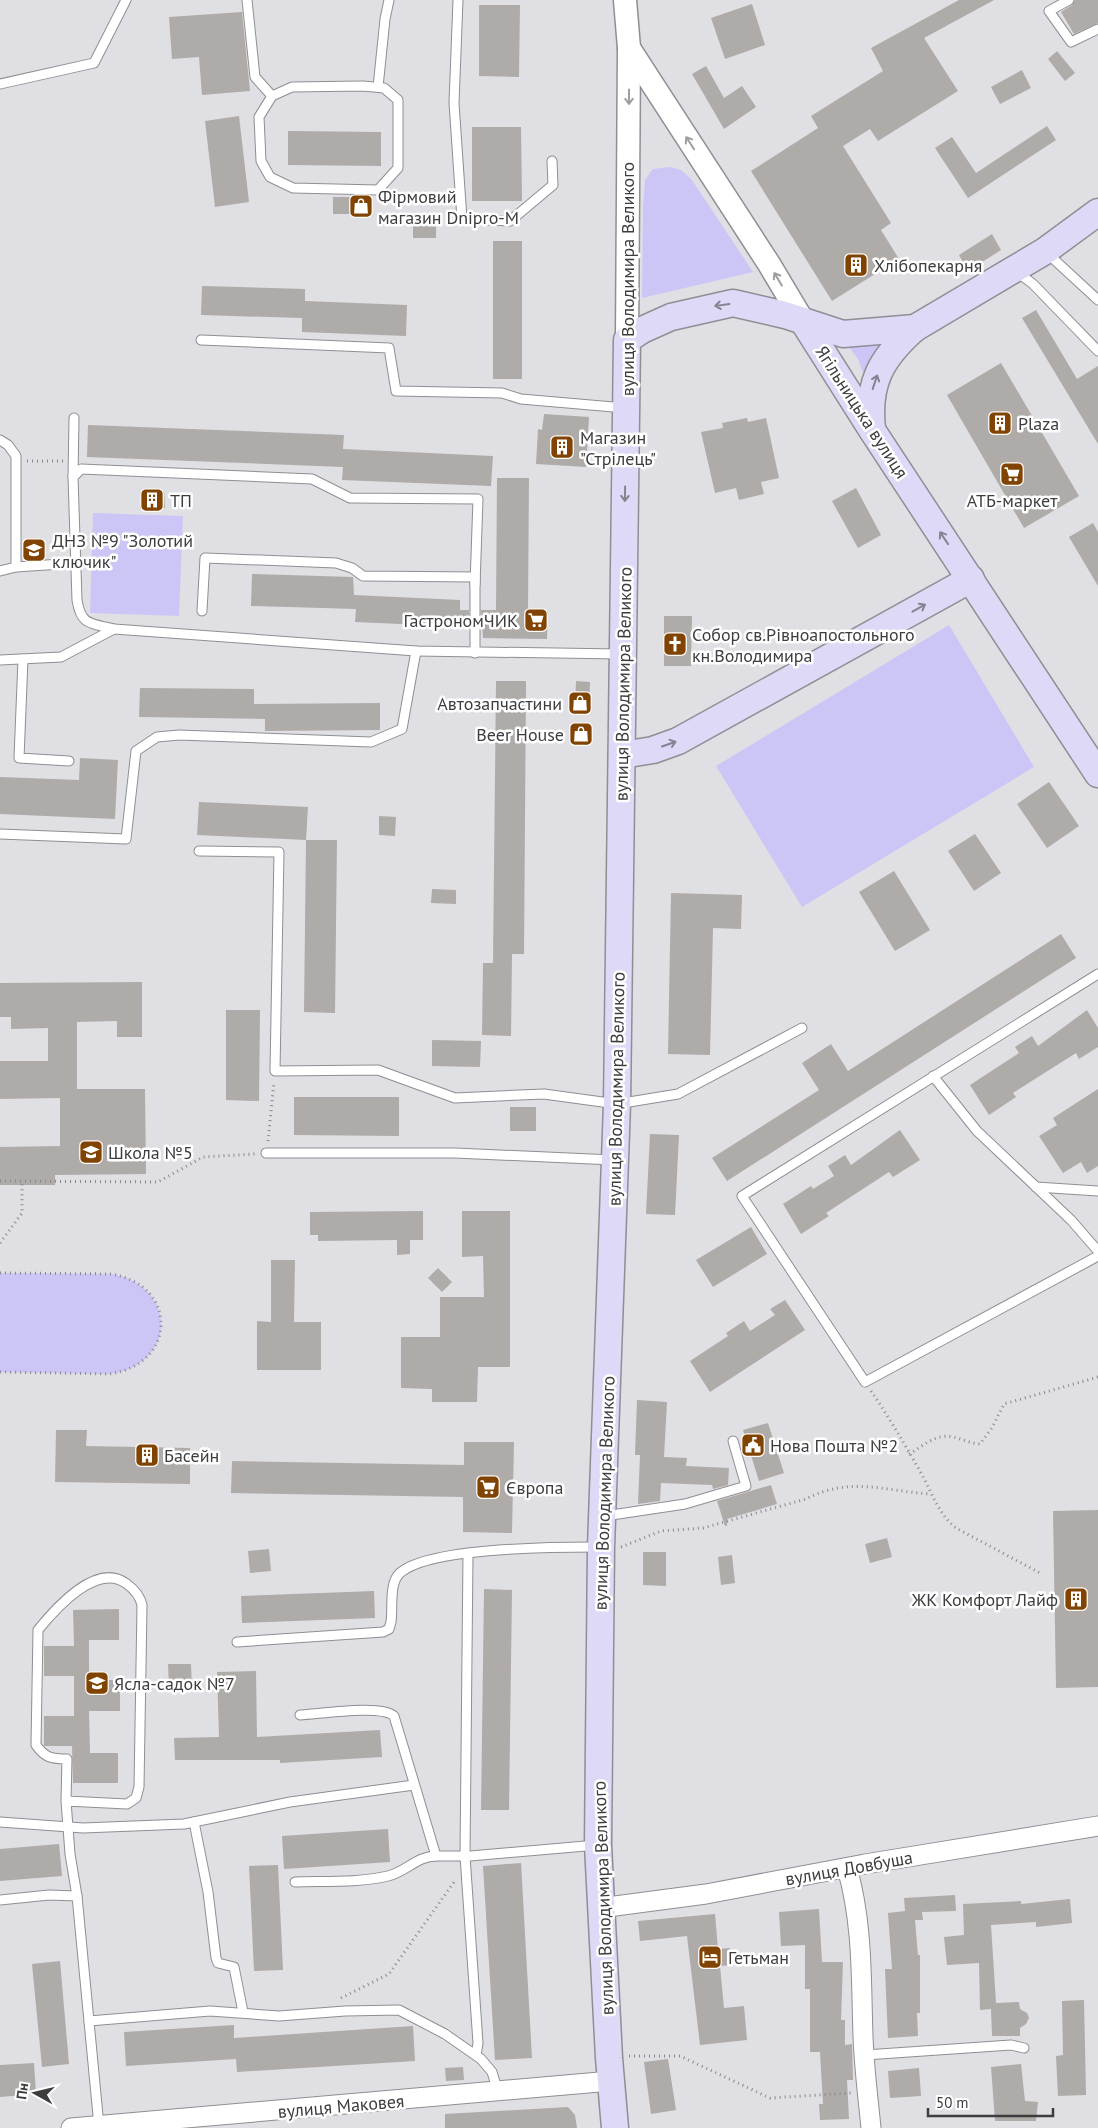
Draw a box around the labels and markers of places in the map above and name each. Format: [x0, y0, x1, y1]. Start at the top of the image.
place label: Фірмовий магазин Dnipro-M [378, 185, 519, 229]
shop icon: Фірмовий магазин Dnipro-M [348, 193, 374, 219]
building icon: Хлібопекарня [843, 252, 869, 278]
place label: Хлібопекарня [874, 254, 982, 277]
building icon: Plaza [987, 410, 1013, 436]
place label: Plaza [1018, 412, 1059, 435]
place label: Магазин "Стрілець" [580, 426, 656, 470]
building icon: Магазин "Стрілець" [549, 434, 575, 460]
supermarket icon: АТБ-маркет [999, 461, 1025, 487]
building icon: ТП [139, 487, 165, 513]
place label: ТП [170, 489, 192, 512]
place label: АТБ-маркет [967, 489, 1058, 512]
place label: ДНЗ №9 "Золотий ключик" [52, 529, 193, 573]
school or university icon: ДНЗ №9 "Золотий ключик" [21, 537, 47, 563]
supermarket icon: ГастрономЧИК [523, 607, 549, 633]
place label: ГастрономЧИК [404, 609, 518, 632]
place label: Собор св.Рівноапостольного кн.Володимира [692, 623, 915, 667]
church icon: Собор св.Рівноапостольного кн.Володимира [662, 631, 688, 657]
shop icon: Автозапчастини [567, 690, 593, 716]
place label: Автозапчастини [437, 692, 562, 715]
shop icon: Beer House [568, 721, 594, 747]
place label: Beer House [476, 723, 564, 746]
school or university icon: Школа №5 [78, 1139, 104, 1165]
place label: Школа №5 [108, 1141, 193, 1164]
public building icon: Нова Пошта №2 [740, 1432, 766, 1458]
place label: Нова Пошта №2 [770, 1434, 898, 1457]
building icon: Басейн [134, 1442, 160, 1468]
place label: Басейн [164, 1444, 219, 1467]
supermarket icon: Європа [475, 1474, 501, 1500]
place label: Європа [506, 1476, 563, 1499]
building icon: ЖК Комфорт Лайф [1063, 1586, 1089, 1612]
place label: ЖК Комфорт Лайф [911, 1588, 1058, 1611]
school or university icon: Ясла-садок №7 [84, 1670, 110, 1696]
place label: Ясла-садок №7 [114, 1672, 235, 1695]
hotel icon: Гетьман [697, 1944, 723, 1970]
place label: Гетьман [728, 1946, 789, 1969]

